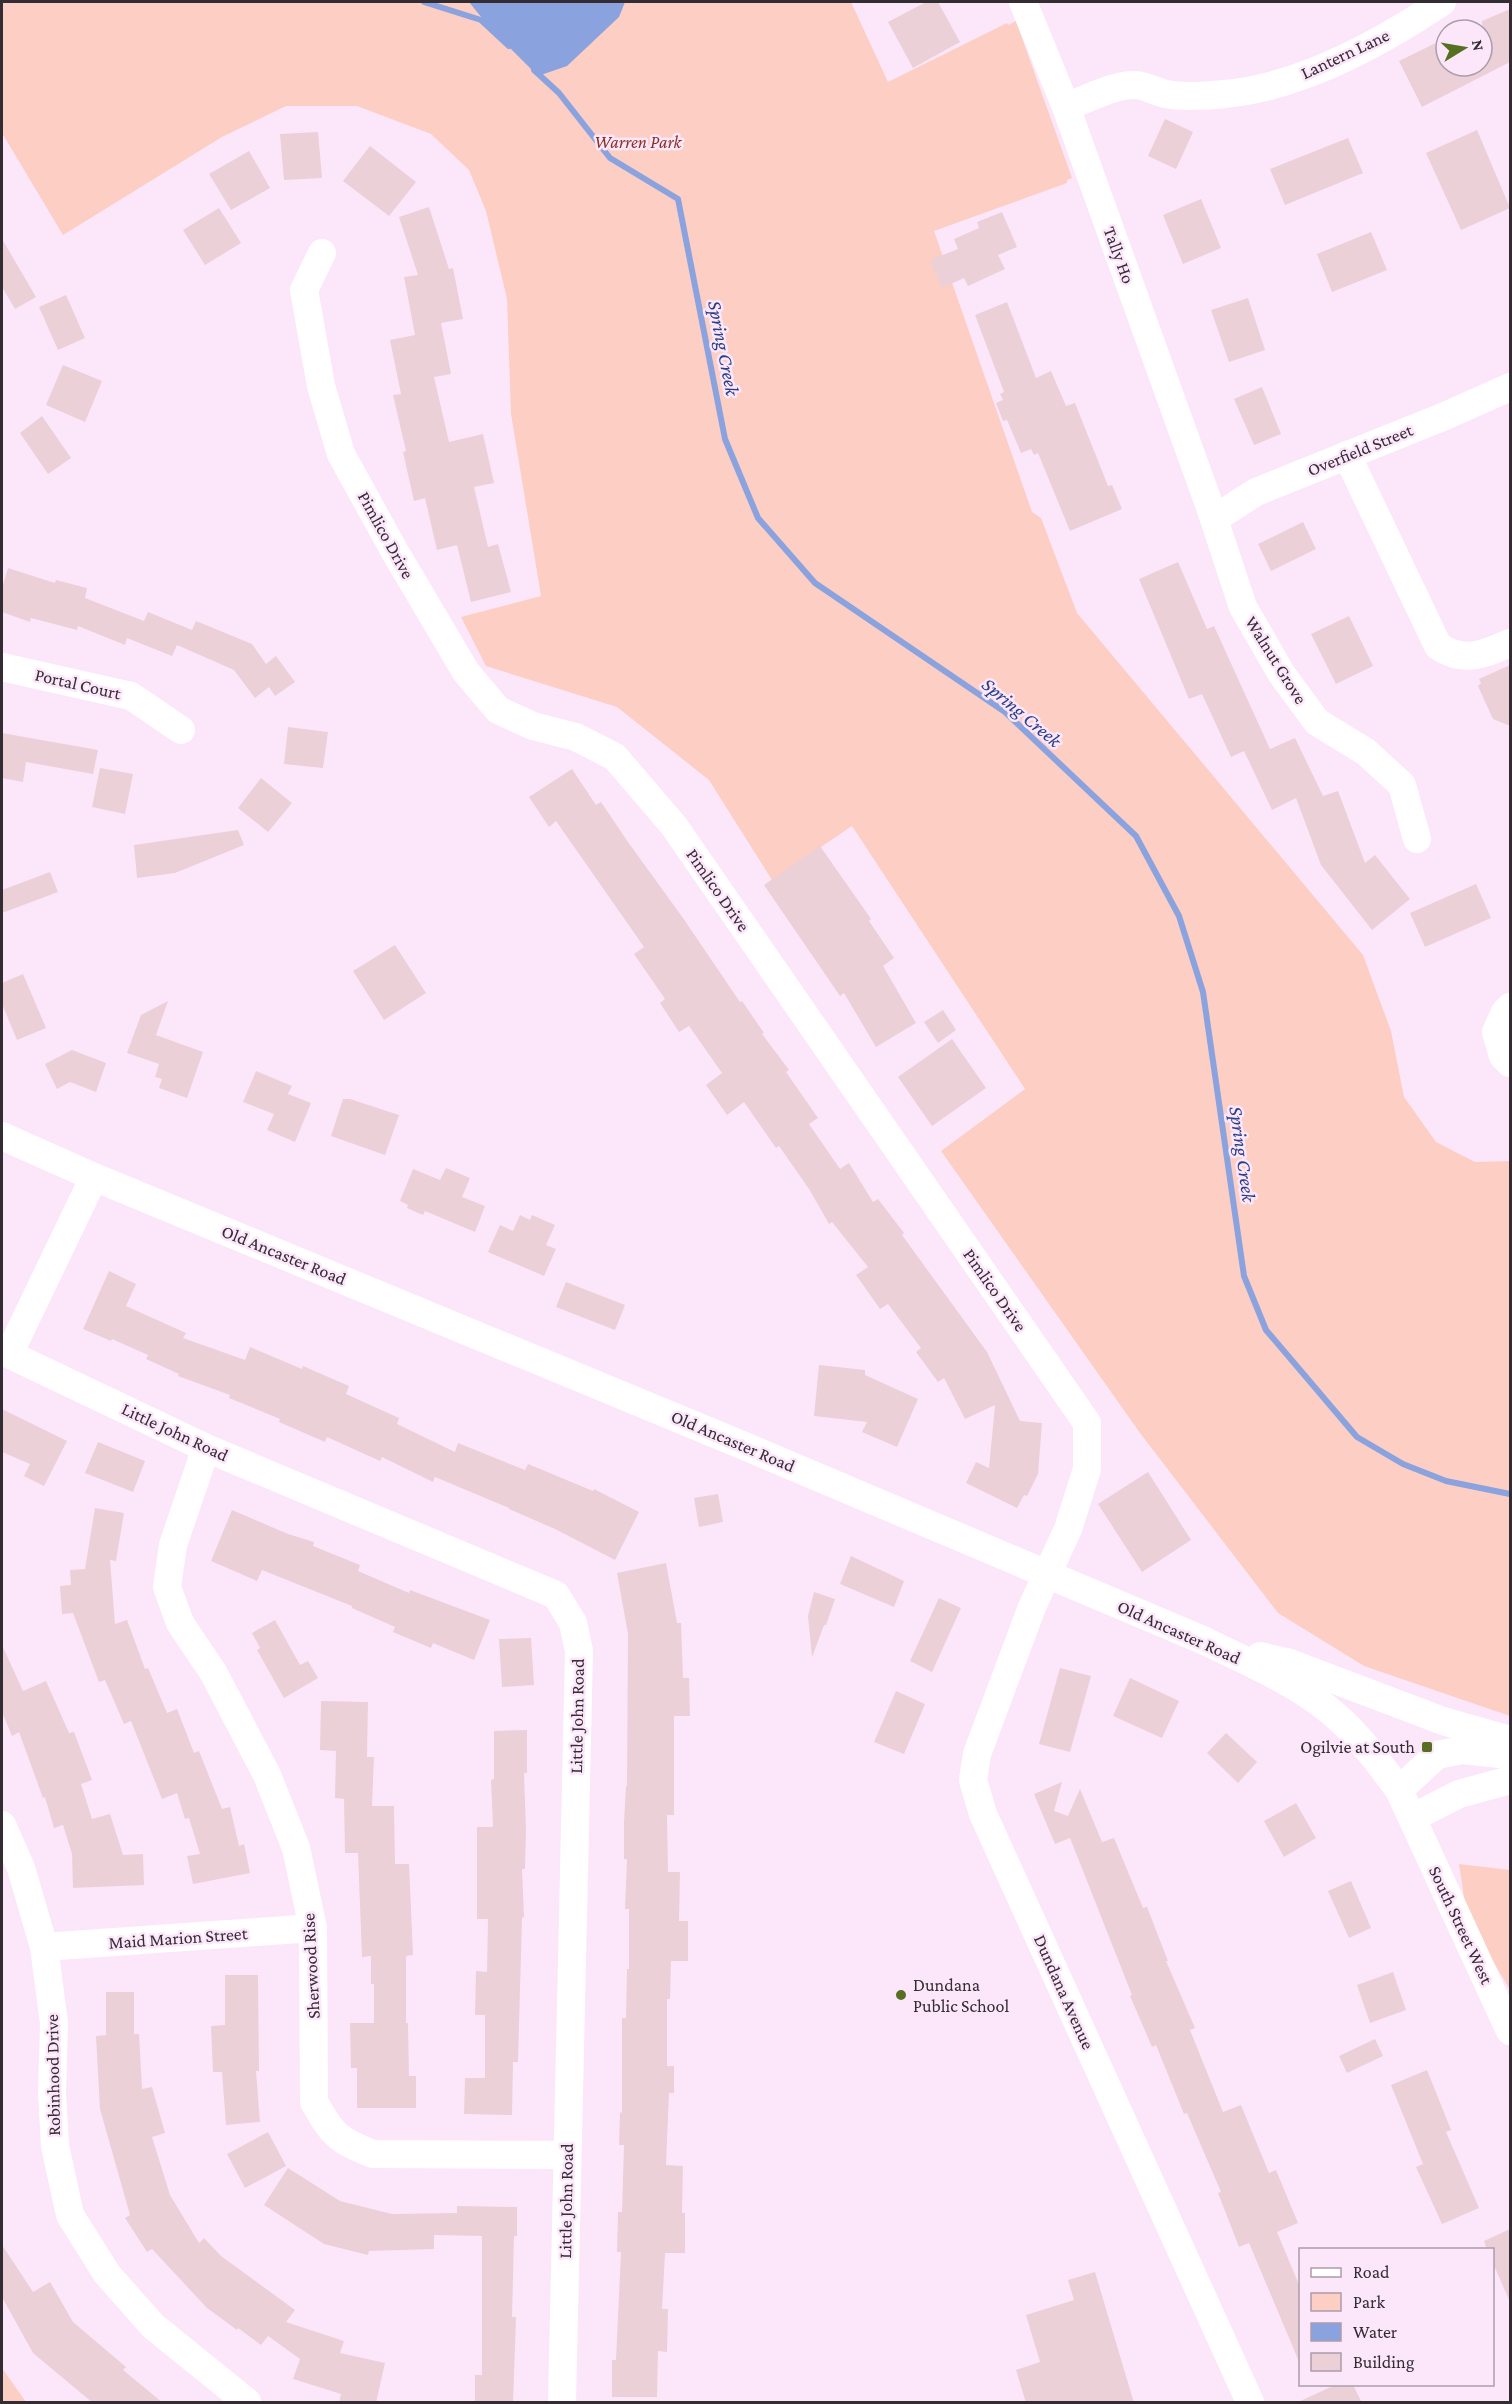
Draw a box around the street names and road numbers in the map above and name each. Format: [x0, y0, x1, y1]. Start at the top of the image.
street label: Lantern Lane [1298, 25, 1392, 83]
street label: Tally Ho [1099, 224, 1139, 286]
street label: Overfield Street [1304, 419, 1417, 480]
street label: Pimlico Drive [354, 488, 418, 582]
street label: Walnut Grove [1241, 612, 1311, 708]
street label: Portal Court [33, 664, 124, 704]
street label: Pimlico Drive [682, 845, 754, 935]
street label: Old Ancaster Road [219, 1221, 350, 1289]
street label: Pimlico Drive [959, 1245, 1031, 1335]
street label: Little John Road [119, 1399, 232, 1466]
street label: Old Ancaster Road [668, 1406, 798, 1476]
street label: Old Ancaster Road [1114, 1596, 1244, 1668]
street label: Little John Road [566, 1658, 588, 1774]
street label: South Street West [1425, 1863, 1498, 1988]
street label: Sherwood Rise [298, 1913, 324, 2019]
street label: Maid Marion Street [108, 1923, 249, 1953]
street label: Dundana Avenue [1030, 1932, 1098, 2053]
street label: Robinhood Drive [42, 2014, 64, 2136]
street label: Little John Road [555, 2143, 577, 2259]

